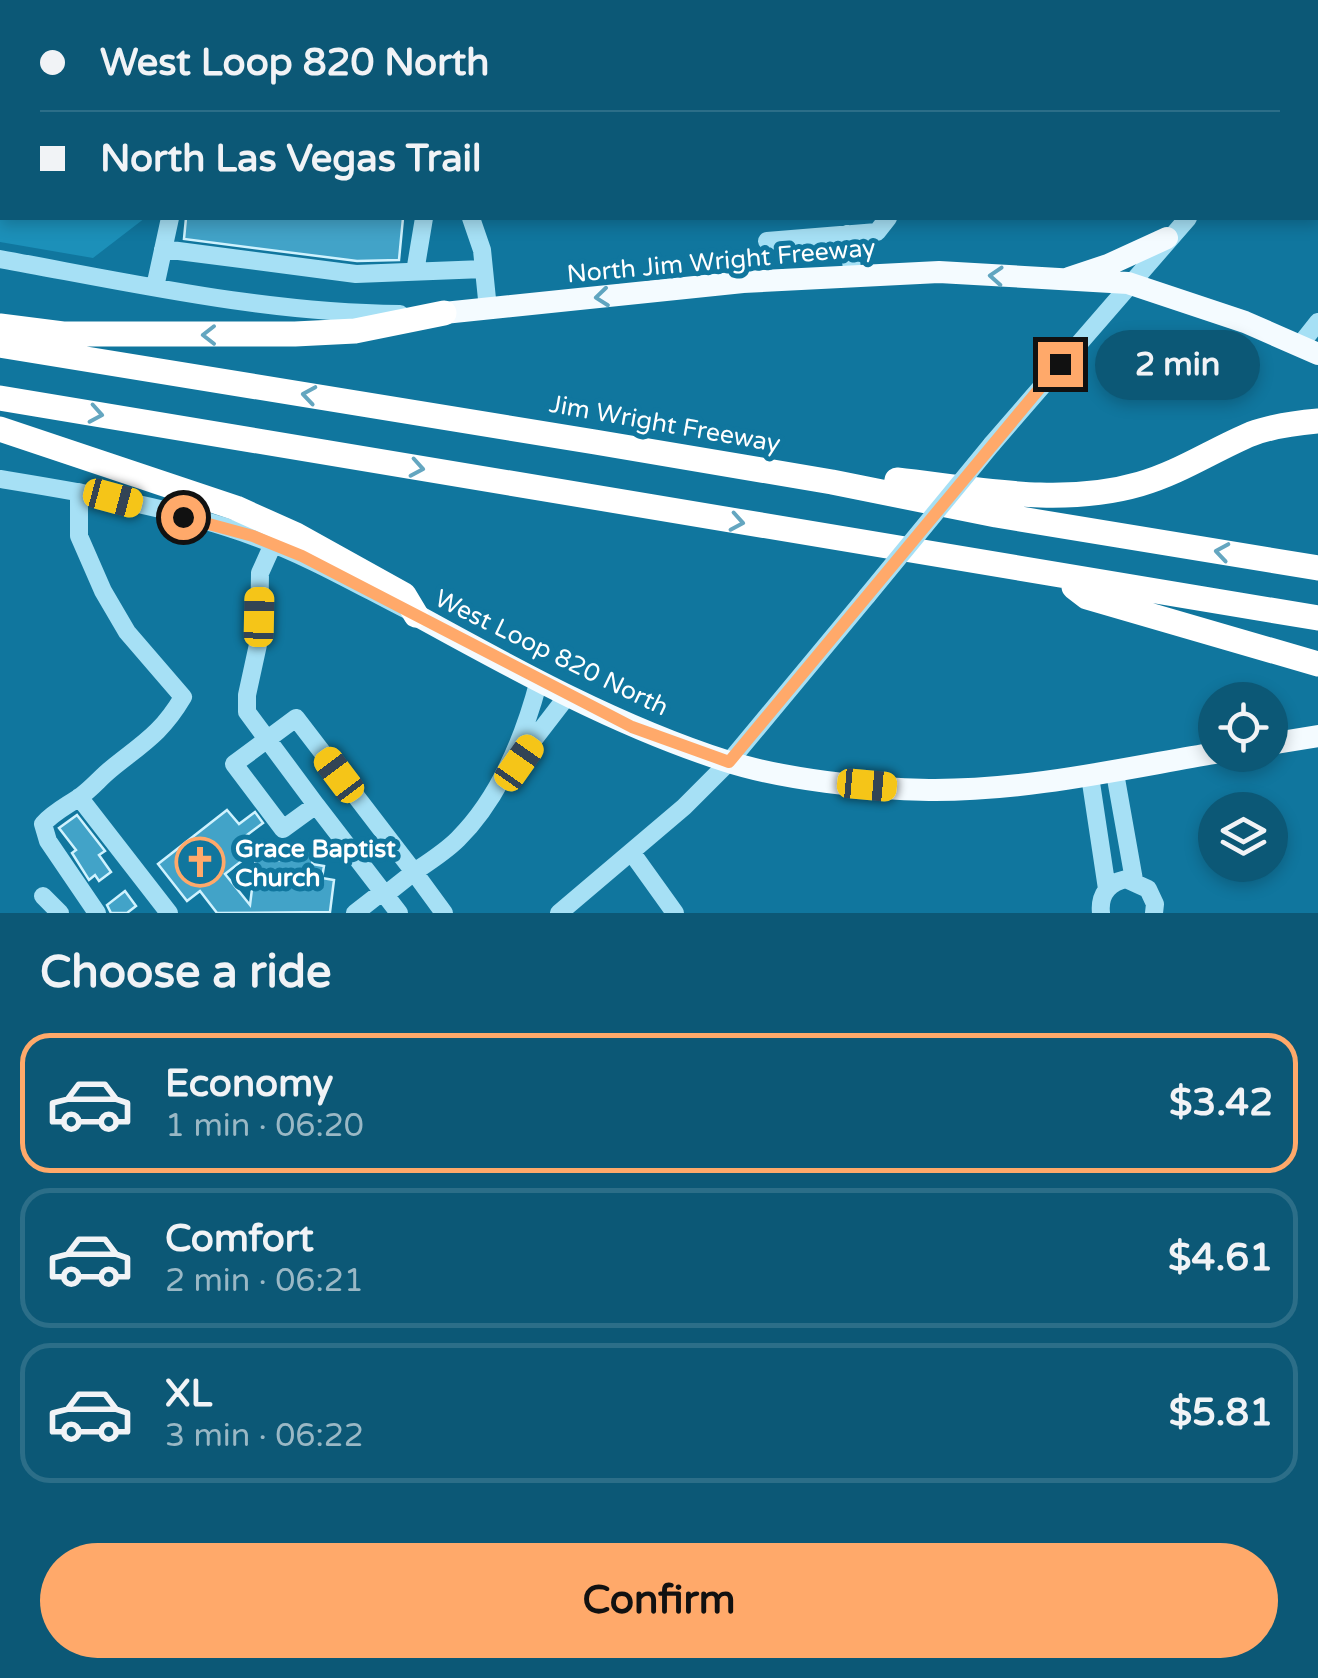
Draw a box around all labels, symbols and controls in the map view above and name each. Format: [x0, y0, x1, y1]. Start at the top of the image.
text: West Loop 820 North [100, 40, 489, 86]
text: North Las Vegas Trail [100, 136, 481, 182]
street label: North Jim Wright Freeway [566, 233, 877, 289]
one-way arrow [987, 266, 1003, 287]
one-way arrow [593, 285, 609, 307]
one-way arrow [200, 324, 216, 346]
callout: 2 min [1095, 329, 1260, 399]
route end [1038, 342, 1083, 387]
text: 2 min [1135, 346, 1220, 384]
one-way arrow [300, 385, 317, 406]
street label: Jim Wright Freeway [547, 389, 783, 459]
one-way arrow [88, 403, 104, 424]
one-way arrow [408, 457, 425, 478]
car [80, 476, 146, 520]
route start [161, 495, 206, 540]
one-way arrow [729, 511, 745, 532]
one-way arrow [1214, 542, 1230, 563]
street label: West Loop 820 North [430, 583, 673, 723]
car [243, 587, 275, 647]
map controls [1198, 682, 1288, 882]
button: locate [1198, 682, 1288, 772]
car [490, 730, 548, 796]
car [309, 742, 369, 808]
car [836, 767, 898, 803]
button: layers [1198, 792, 1288, 882]
place label: Grace Baptist Church [235, 834, 396, 893]
church icon: Grace Baptist Church [174, 836, 226, 888]
text: Choose a ride [40, 946, 331, 1000]
icon: car [45, 1058, 135, 1148]
text: Economy [165, 1061, 333, 1107]
text: $3.42 [1169, 1080, 1273, 1126]
text: 1 min · 06:20 [165, 1107, 364, 1145]
icon: car [45, 1213, 135, 1303]
text: Comfort [165, 1216, 314, 1262]
text: $4.61 [1168, 1235, 1273, 1281]
text: 2 min · 06:21 [165, 1262, 364, 1300]
icon: car [45, 1368, 135, 1458]
text: XL [165, 1371, 212, 1417]
text: $5.81 [1169, 1390, 1273, 1436]
text: 3 min · 06:22 [165, 1417, 364, 1455]
button: Confirm [40, 1543, 1278, 1658]

